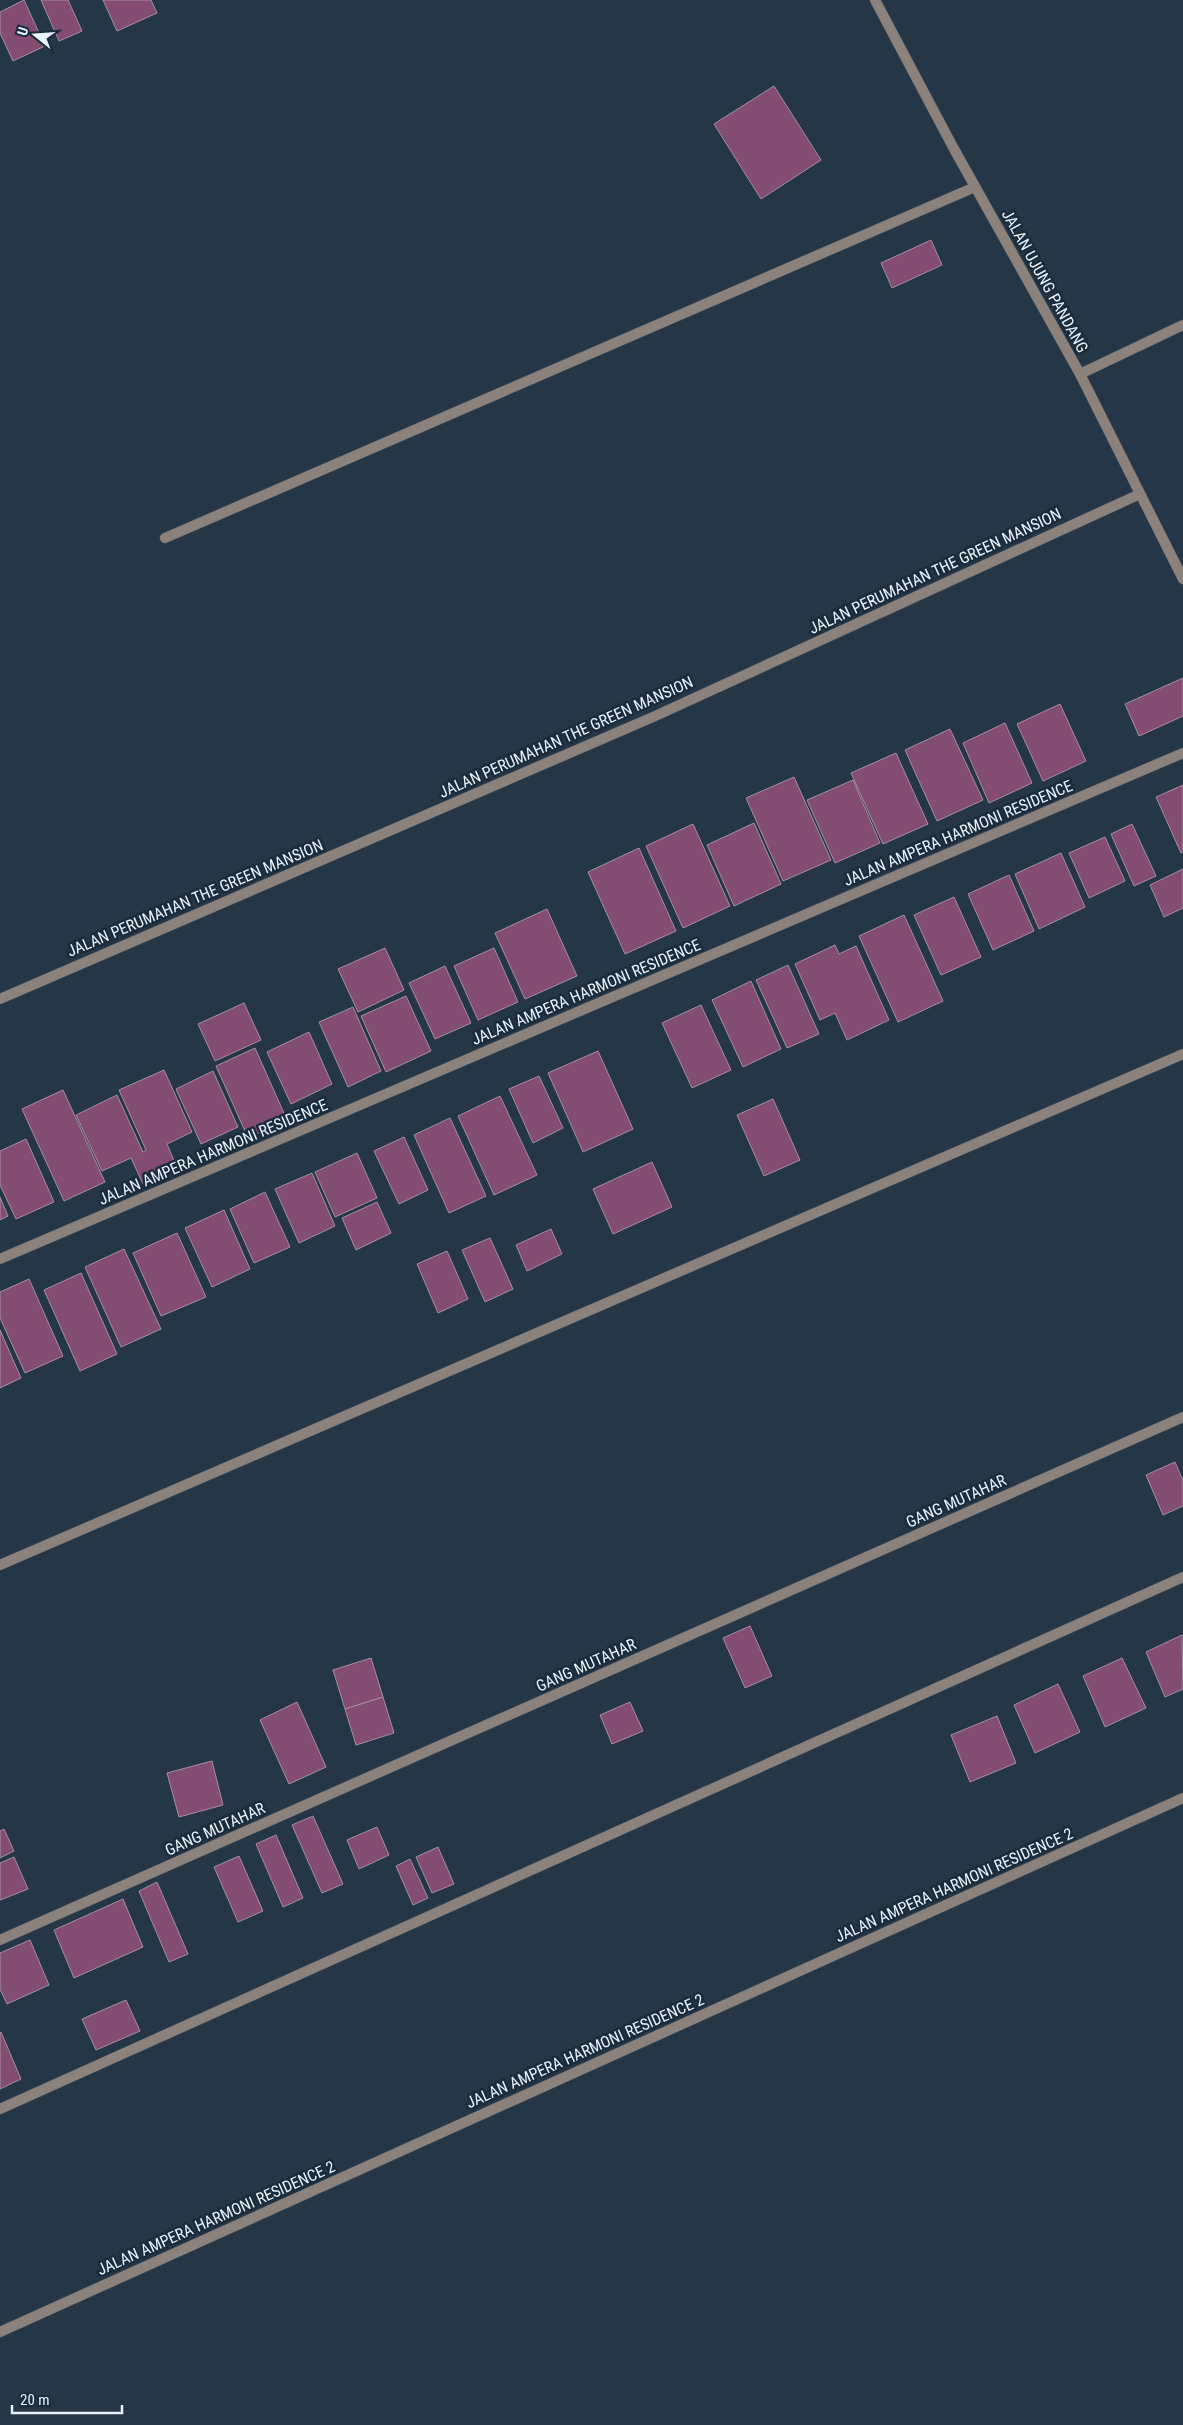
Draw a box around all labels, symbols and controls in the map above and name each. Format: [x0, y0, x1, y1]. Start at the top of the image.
north arrow [10, 10, 60, 60]
text: U [14, 25, 31, 37]
street label: JALAN UJUNG PANDANG [998, 206, 1092, 356]
street label: JALAN PERUMAHAN THE GREEN MANSION [806, 504, 1064, 638]
street label: JALAN PERUMAHAN THE GREEN MANSION [436, 672, 696, 802]
street label: JALAN AMPERA HARMONI RESIDENCE [841, 776, 1075, 890]
street label: JALAN PERUMAHAN THE GREEN MANSION [64, 835, 326, 961]
street label: JALAN AMPERA HARMONI RESIDENCE [469, 935, 703, 1049]
street label: JALAN AMPERA HARMONI RESIDENCE [96, 1095, 330, 1209]
street label: GANG MUTAHAR [903, 1470, 1009, 1532]
street label: GANG MUTAHAR [533, 1634, 639, 1696]
street label: GANG MUTAHAR [162, 1798, 268, 1860]
street label: JALAN AMPERA HARMONI RESIDENCE 2 [832, 1824, 1076, 1946]
street label: JALAN AMPERA HARMONI RESIDENCE 2 [463, 1990, 707, 2112]
street label: JALAN AMPERA HARMONI RESIDENCE 2 [94, 2157, 338, 2279]
scale bar [12, 2382, 122, 2414]
text: 20 m [20, 2391, 50, 2409]

